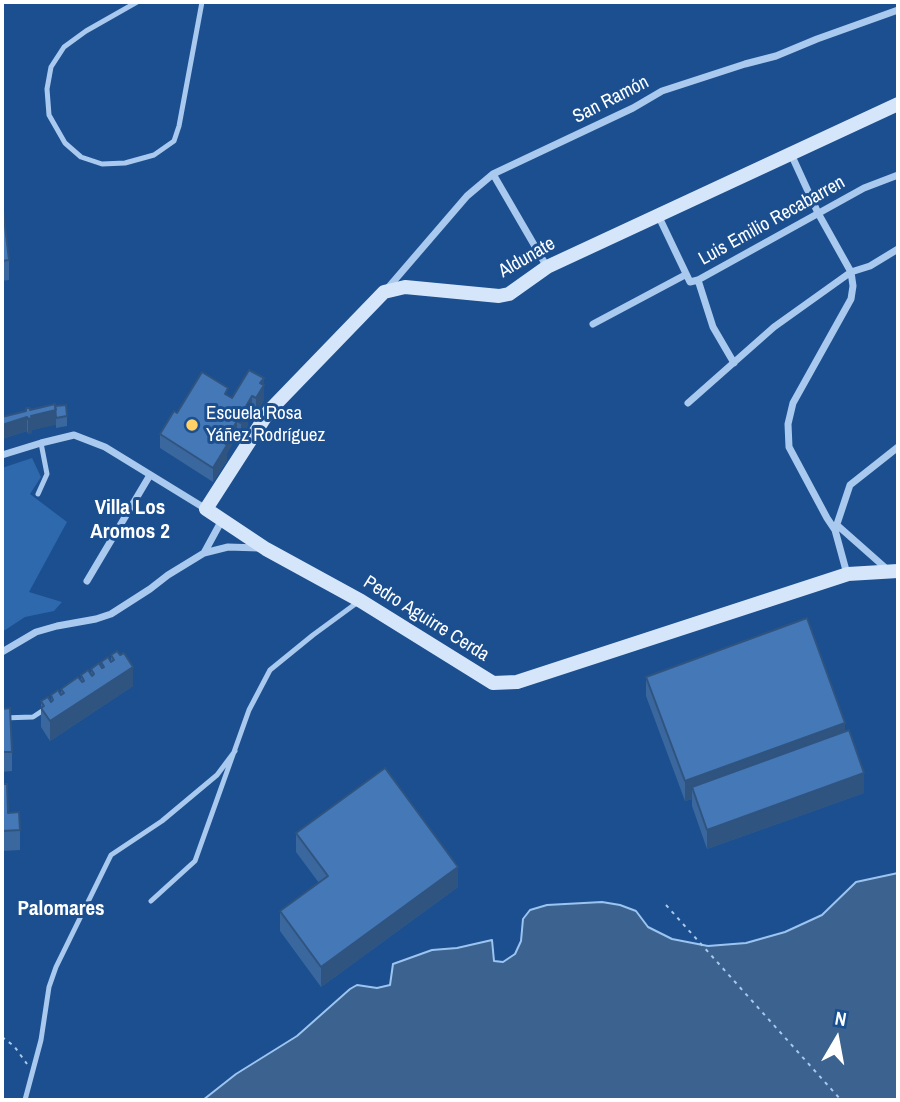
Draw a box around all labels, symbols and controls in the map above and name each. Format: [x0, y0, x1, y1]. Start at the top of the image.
street label: San Ramón [569, 71, 653, 129]
street label: Luis Emilio Recabarren [695, 171, 849, 271]
street label: Aldunate [495, 233, 559, 283]
place label: Escuela Rosa Yáñez Rodríguez [206, 403, 325, 447]
marker: Escuela Rosa Yáñez Rodríguez [184, 417, 200, 433]
district label: Villa Los Aromos 2 [90, 495, 170, 545]
street label: Pedro Aguirre Cerda [359, 571, 493, 667]
district label: Palomares [17, 896, 105, 922]
north arrow [802, 1004, 872, 1074]
text: N [833, 1005, 848, 1032]

